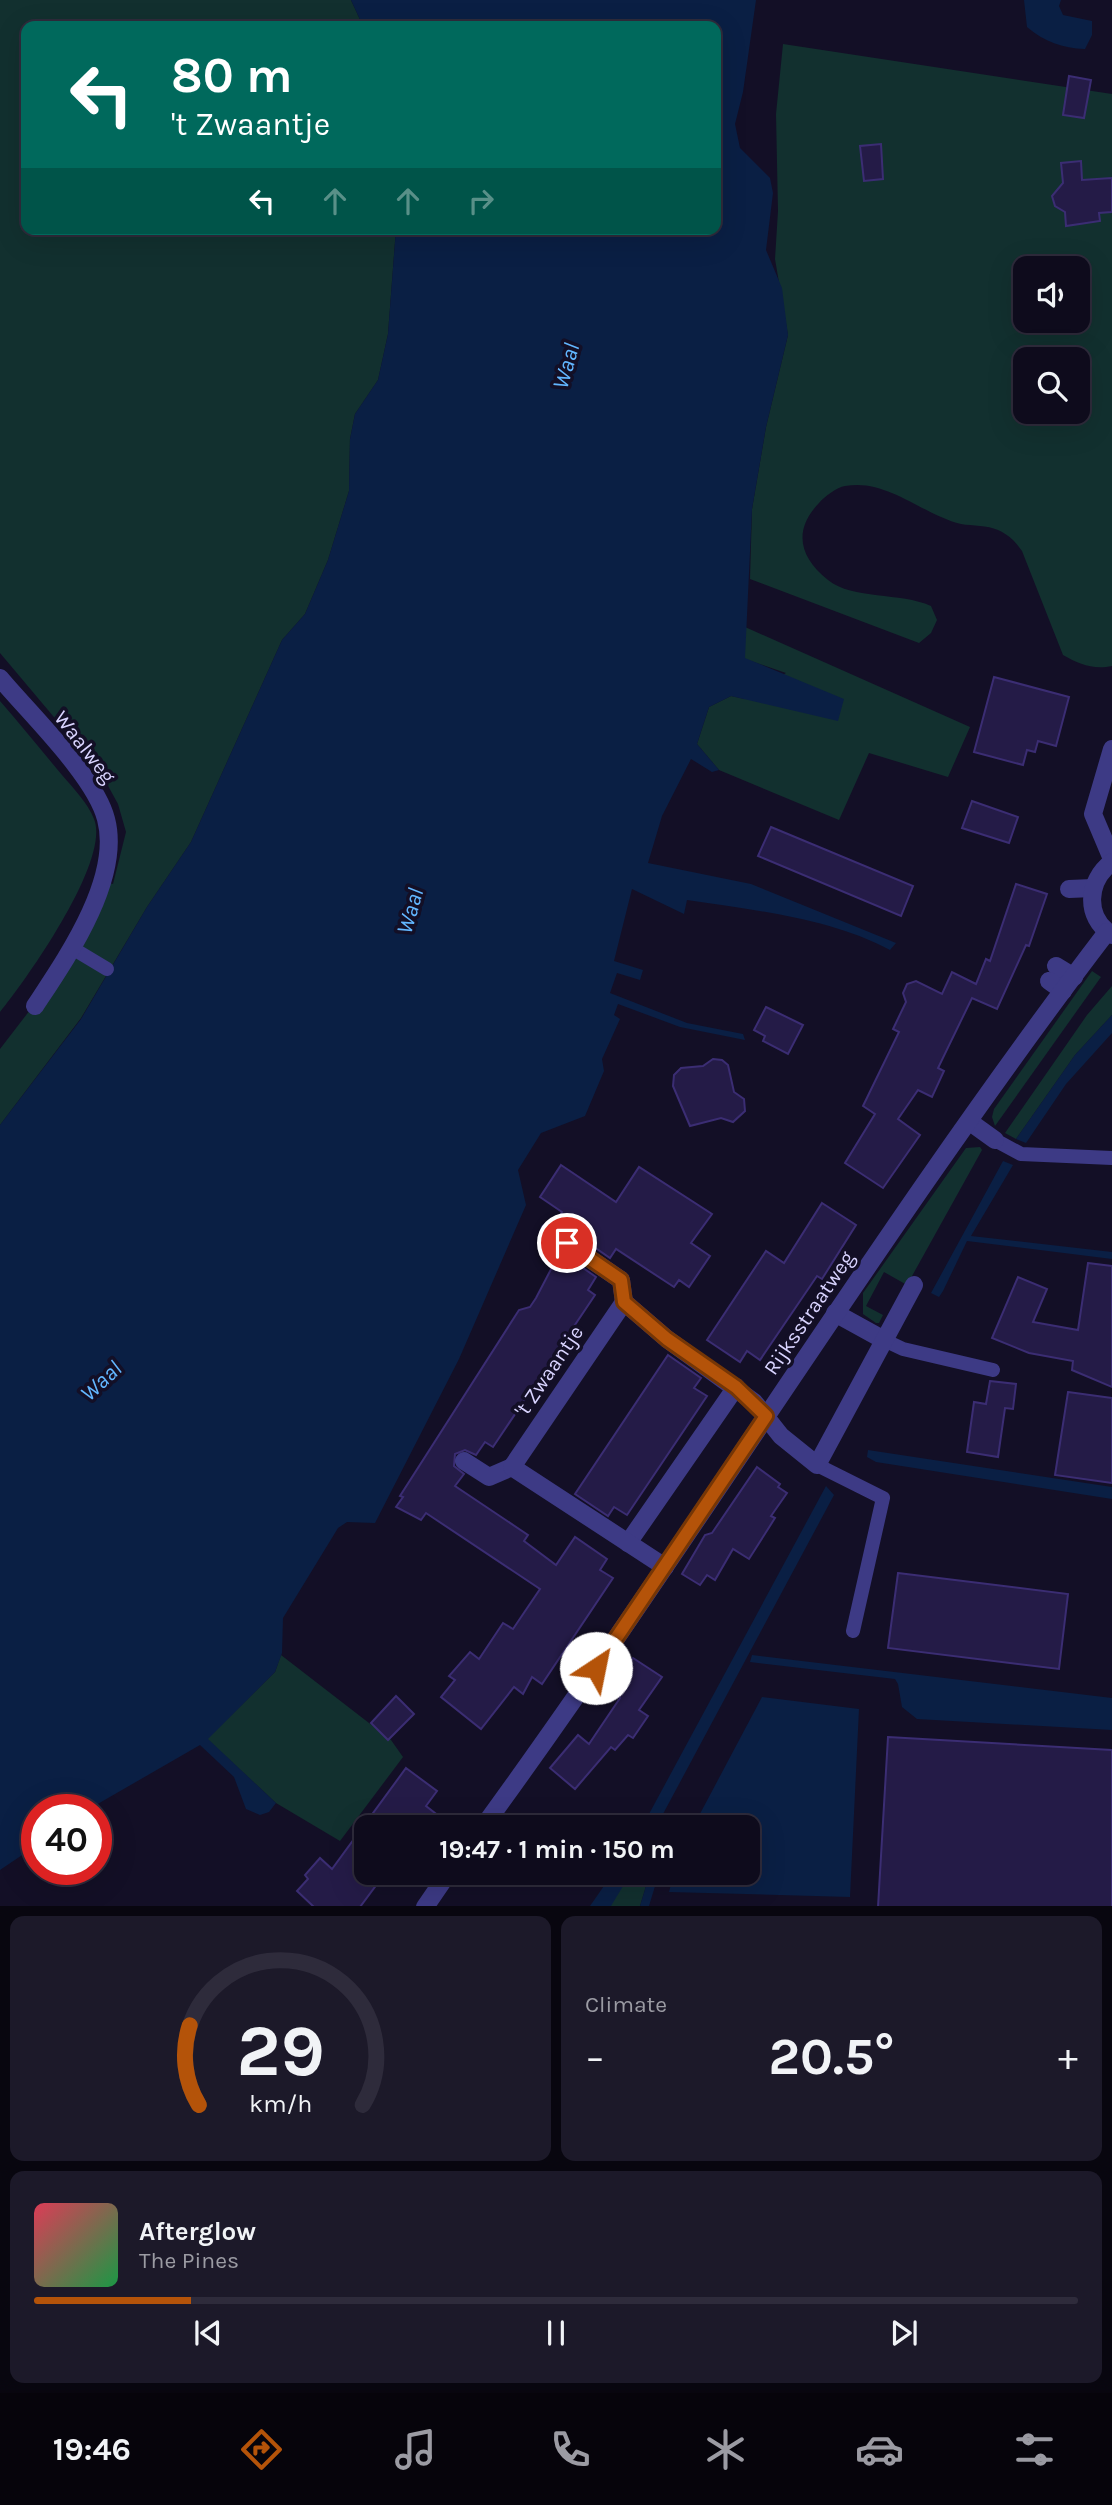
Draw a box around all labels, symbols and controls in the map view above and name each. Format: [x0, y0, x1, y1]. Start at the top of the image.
text: 80 m [171, 47, 293, 104]
icon: left [56, 49, 147, 140]
text: 't Zwaantje [171, 106, 330, 143]
icon: left [243, 182, 281, 220]
icon: ahead [316, 182, 354, 220]
icon: ahead [389, 182, 427, 220]
icon: right [462, 182, 500, 220]
map controls [1013, 256, 1090, 424]
button: sound [1013, 256, 1090, 333]
water label: Waal [547, 340, 585, 392]
button: search [1013, 347, 1090, 424]
street label: Waalweg [49, 706, 121, 788]
water label: Waal [391, 885, 429, 937]
pin [537, 1213, 597, 1273]
icon: arrive [548, 1224, 586, 1262]
street label: Rijksstraatweg [759, 1246, 859, 1379]
street label: 't Zwaantje [510, 1321, 588, 1421]
water label: Waal [75, 1355, 127, 1407]
position arrow [559, 1631, 633, 1705]
speed limit sign: 40 [21, 1794, 112, 1885]
text: 19:47 · 1 min · 150 m [439, 1834, 675, 1865]
text: Climate [585, 1991, 667, 2018]
text: 29 [236, 2008, 325, 2093]
text: 20.5° [769, 2026, 895, 2087]
text: − [585, 2035, 605, 2080]
text: + [1058, 2035, 1078, 2080]
text: km/h [249, 2088, 312, 2117]
text: Afterglow [139, 2216, 256, 2247]
text: The Pines [139, 2247, 239, 2274]
icon: previous [189, 2314, 227, 2352]
icon: pause [537, 2314, 575, 2352]
icon: next [885, 2314, 923, 2352]
icon: directions [237, 2425, 286, 2474]
icon: music [391, 2425, 440, 2474]
icon: phone [546, 2425, 595, 2474]
icon: climate [701, 2425, 750, 2474]
icon: car [855, 2425, 904, 2474]
icon: filters [1010, 2425, 1059, 2474]
text: 19:46 [53, 2431, 131, 2468]

